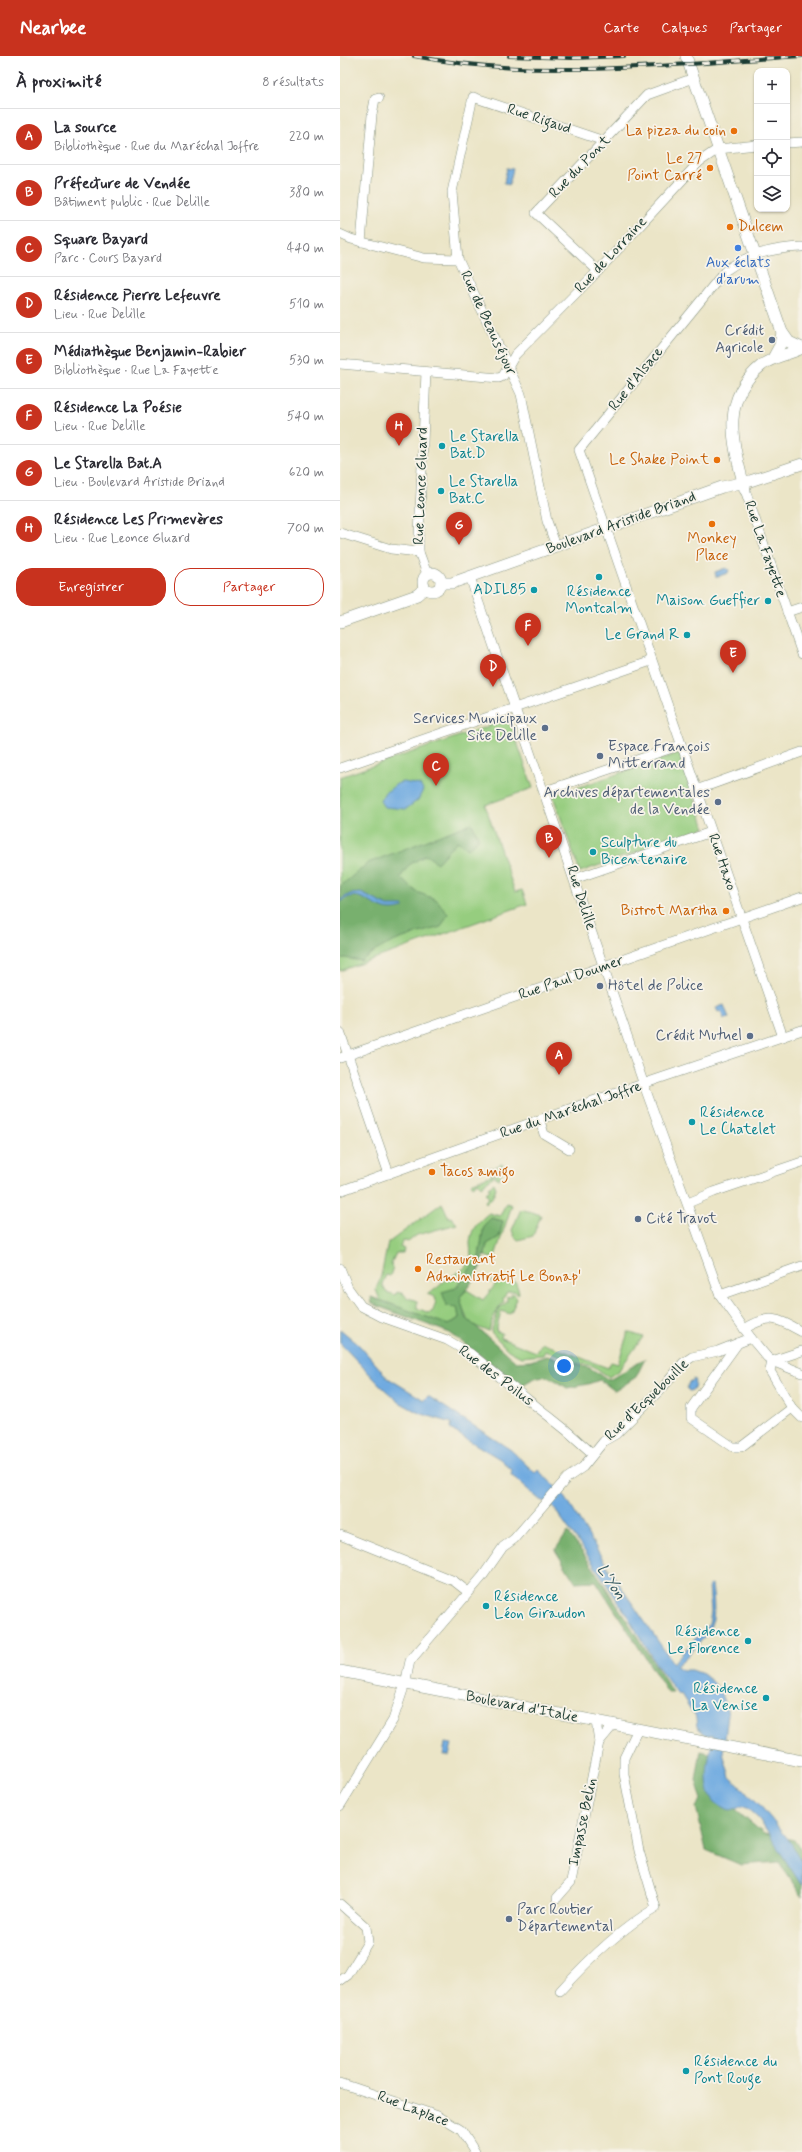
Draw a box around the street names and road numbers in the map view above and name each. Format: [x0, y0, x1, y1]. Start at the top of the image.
street label: Rue Rigaud [504, 99, 574, 140]
street label: Rue du Pont [545, 131, 615, 203]
street label: Rue de Lorraine [570, 212, 652, 298]
street label: Rue de Beauséjour [455, 267, 521, 379]
street label: Rue d'Alsace [604, 343, 668, 415]
street label: Rue Leonce Gluard [409, 427, 433, 545]
street label: Boulevard Aristide Briand [543, 487, 699, 559]
street label: Rue La Fayette [739, 498, 791, 600]
street label: Rue Haxo [703, 831, 741, 893]
street label: Rue Delille [561, 863, 601, 933]
street label: Rue Paul Doumer [516, 950, 627, 1005]
street label: Rue du Maréchal Joffre [498, 1076, 644, 1144]
street label: Rue des Poilus [454, 1341, 538, 1411]
street label: Rue d'Ecquebouille [600, 1355, 694, 1445]
street label: Boulevard d'Italie [464, 1686, 580, 1728]
street label: Impasse Belin [564, 1776, 602, 1868]
street label: Rue Laplace [374, 2086, 452, 2132]

